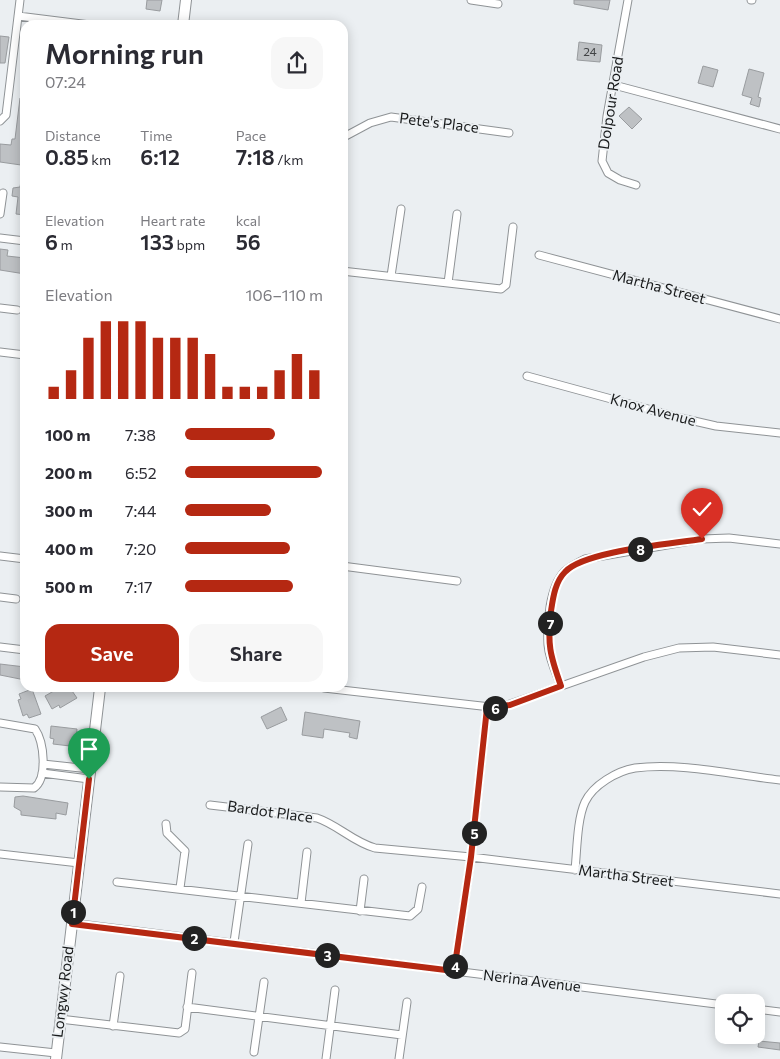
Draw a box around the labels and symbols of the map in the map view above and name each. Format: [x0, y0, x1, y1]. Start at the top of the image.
house number: 24 [583, 44, 597, 58]
street label: Dolpour Road [594, 55, 626, 151]
street label: Pete's Place [398, 108, 480, 136]
street label: Martha Street [611, 265, 708, 307]
street label: Knox Avenue [608, 389, 698, 429]
pin [681, 488, 723, 539]
pin: 8 [628, 536, 652, 562]
pin: 7 [538, 610, 562, 636]
pin: 6 [482, 696, 508, 720]
pin [68, 728, 110, 779]
street label: Bardot Place [226, 796, 314, 826]
pin: 5 [462, 820, 486, 846]
street label: Martha Street [577, 860, 675, 890]
pin: 1 [60, 900, 86, 924]
pin: 2 [182, 926, 206, 950]
pin: 3 [314, 942, 340, 968]
street label: Longwy Road [47, 945, 77, 1039]
pin: 4 [442, 954, 468, 978]
street label: Nerina Avenue [482, 965, 582, 995]

